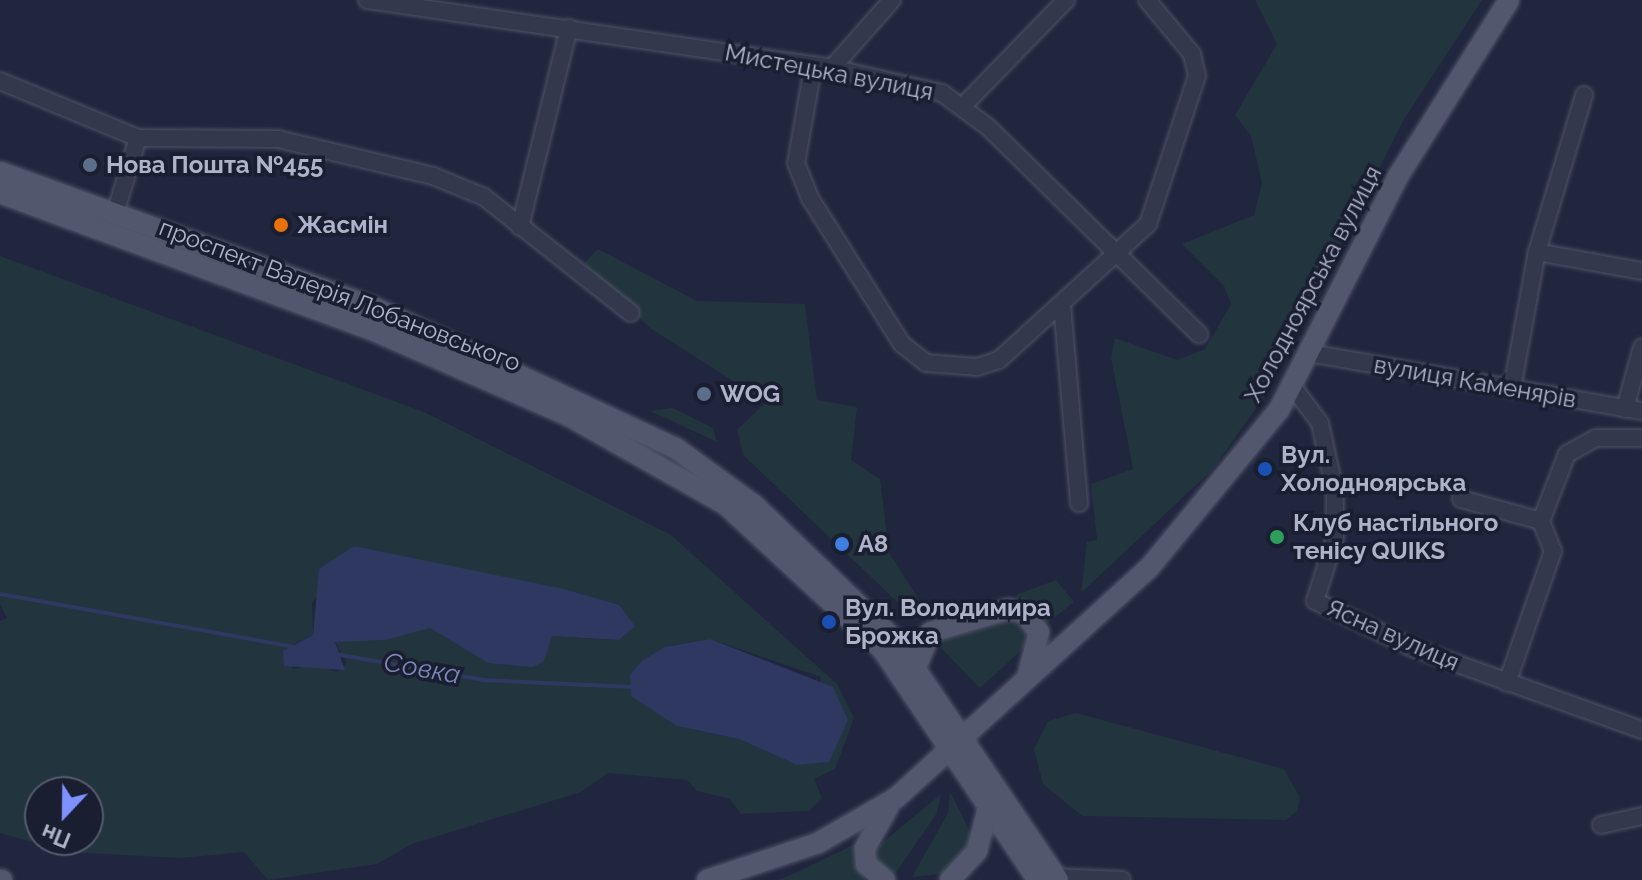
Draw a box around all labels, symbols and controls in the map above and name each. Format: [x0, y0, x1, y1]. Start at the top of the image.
street label: Мистецька вулиця [723, 38, 935, 106]
place label: Нова Пошта №455 [106, 151, 323, 179]
marker: Нова Пошта №455 [81, 156, 99, 174]
street label: Холодноярська вулиця [1238, 161, 1388, 407]
place label: Жасмін [297, 211, 388, 239]
street label: проспект Валерія Лобановського [155, 213, 525, 377]
marker: Жасмін [272, 216, 290, 234]
street label: вулиця Каменярів [1372, 350, 1578, 414]
place label: WOG [720, 380, 780, 408]
marker: WOG [695, 385, 713, 403]
place label: Вул. Холодноярська [1281, 441, 1466, 497]
marker: Вул. Холодноярська [1256, 460, 1274, 478]
place label: Клуб настільного тенісу QUIKS [1293, 509, 1498, 565]
marker: Клуб настільного тенісу QUIKS [1268, 528, 1286, 546]
place label: А8 [858, 530, 888, 558]
marker: А8 [833, 535, 851, 553]
street label: Ясна вулиця [1322, 593, 1464, 677]
place label: Вул. Володимира Брожка [845, 594, 1051, 650]
marker: Вул. Володимира Брожка [820, 613, 838, 631]
water label: Совка [381, 647, 463, 691]
north arrow [24, 776, 104, 856]
text: Пн [37, 819, 74, 854]

